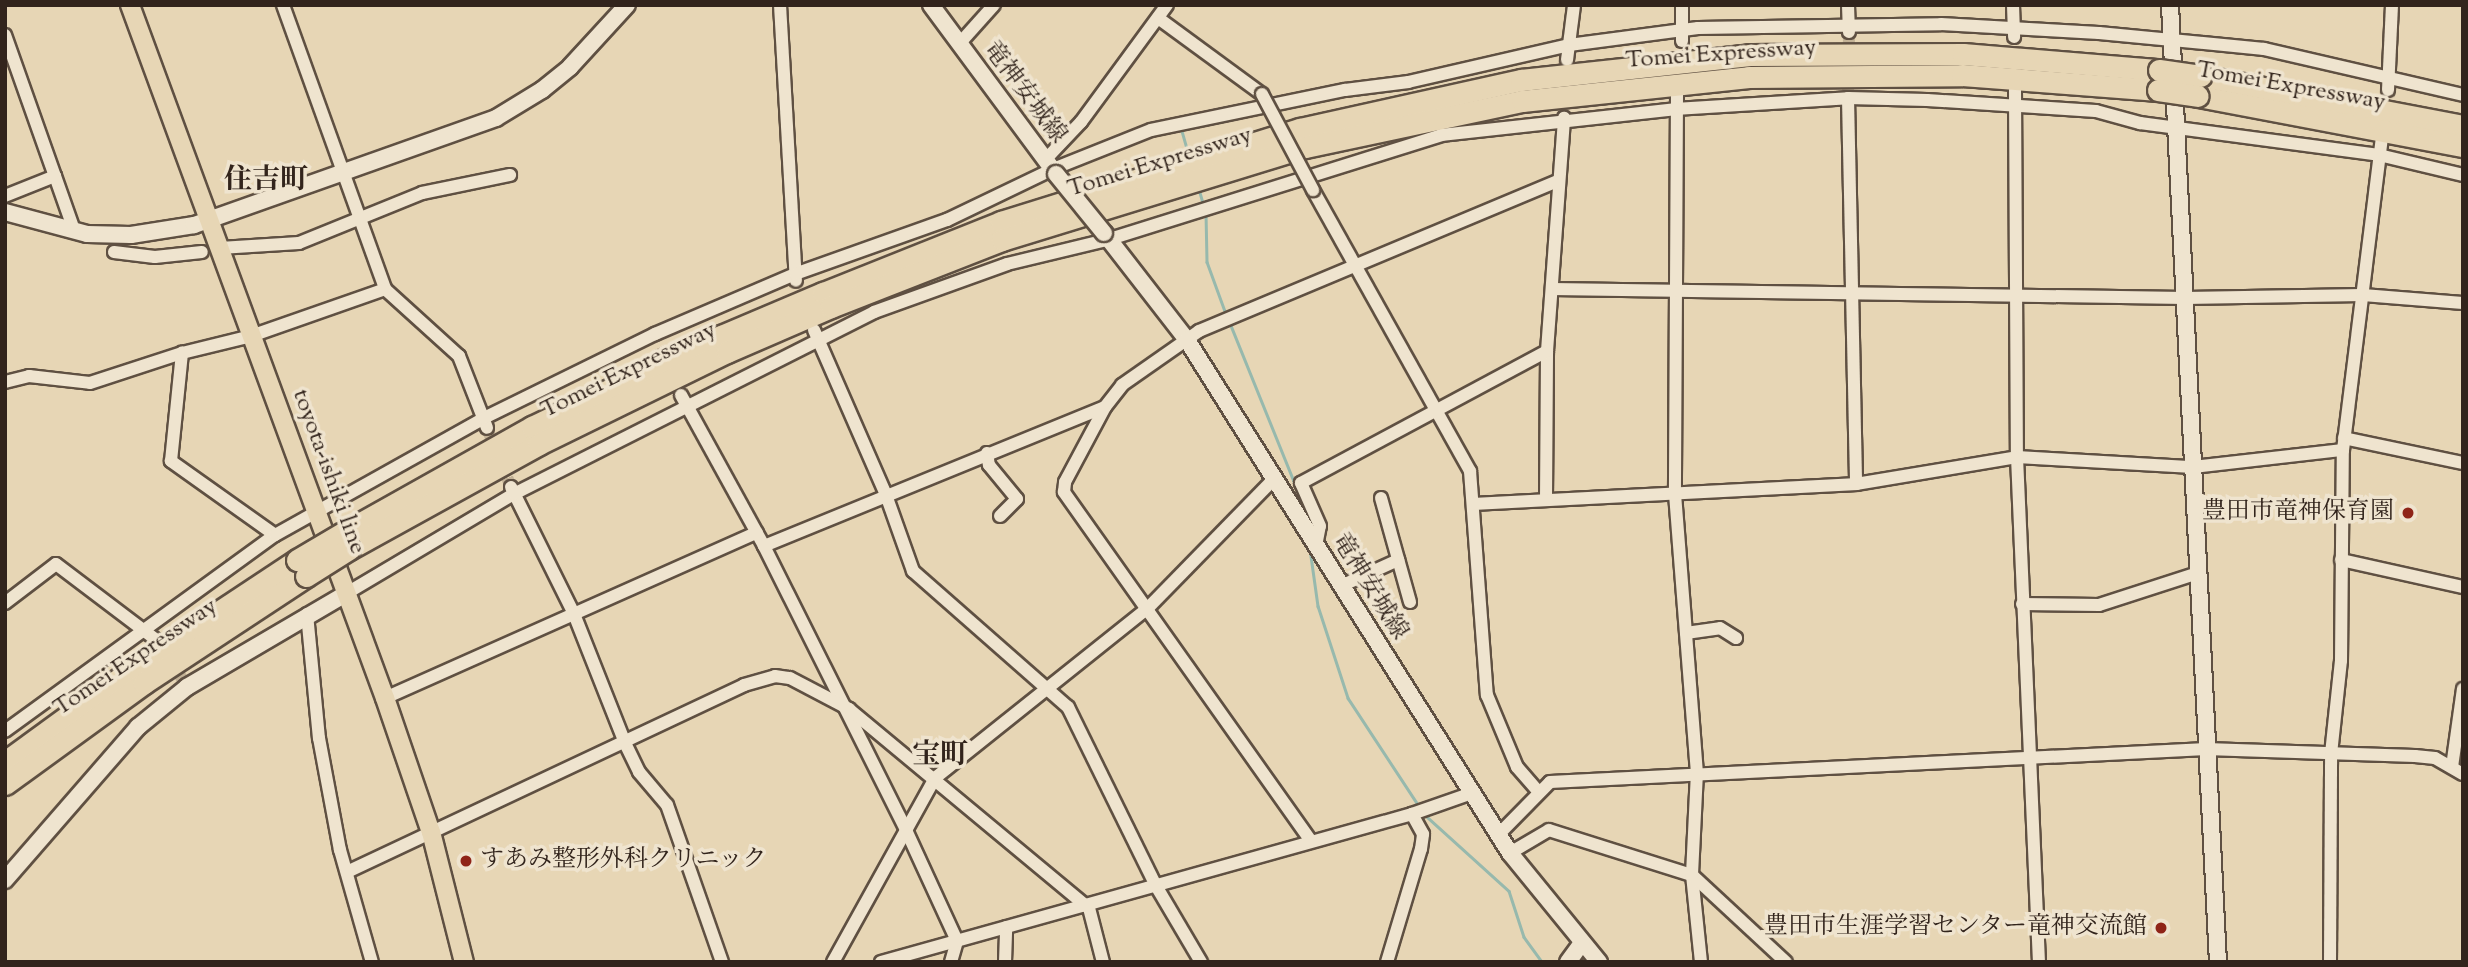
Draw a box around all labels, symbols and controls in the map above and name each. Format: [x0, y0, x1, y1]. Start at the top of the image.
street label: Tomei Expressway [1625, 34, 1817, 76]
street label: 竜神安城線 [976, 36, 1072, 150]
street label: Tomei Expressway [2194, 56, 2388, 118]
street label: Tomei Expressway [1064, 121, 1256, 205]
district label: 住吉町 [224, 164, 308, 198]
street label: Tomei Expressway [537, 316, 721, 426]
street label: toyota-ishiki line [285, 386, 371, 558]
place label: 豊田市竜神保育園 [2202, 499, 2394, 527]
marker: 豊田市竜神保育園 [2400, 505, 2416, 521]
street label: 竜神安城線 [1325, 528, 1413, 646]
street label: Tomei Expressway [49, 593, 223, 723]
district label: 宝町 [912, 739, 968, 773]
place label: すあみ整形外科クリニック [480, 847, 768, 875]
marker: すあみ整形外科クリニック [458, 853, 474, 869]
place label: 豊田市生涯学習センター竜神交流館 [1763, 914, 2147, 942]
marker: 豊田市生涯学習センター竜神交流館 [2153, 920, 2169, 936]

